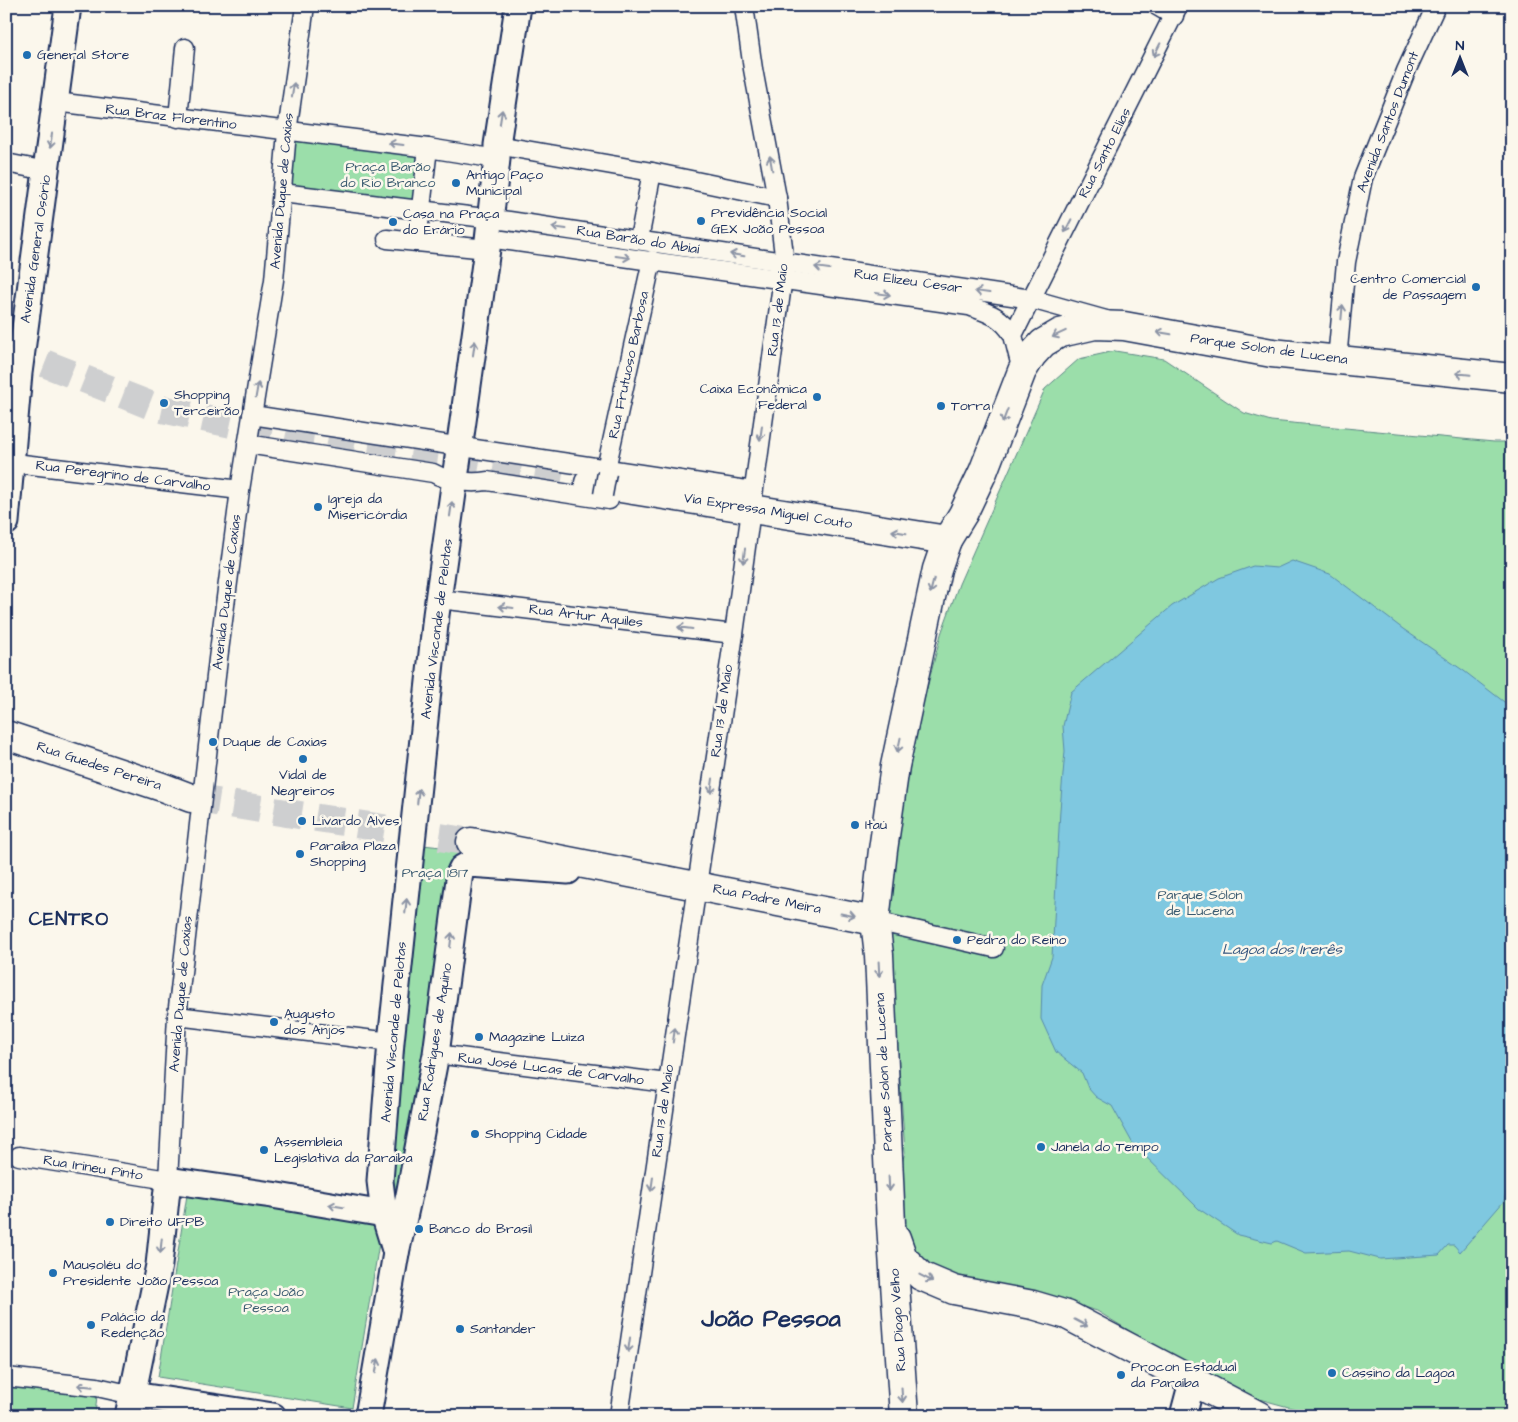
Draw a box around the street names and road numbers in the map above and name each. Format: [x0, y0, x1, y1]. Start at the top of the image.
street label: Avenida Santos Dumont [1352, 48, 1424, 195]
street label: Rua Braz Florentino [104, 99, 238, 135]
street label: Rua Santo Elias [1074, 104, 1136, 202]
street label: Avenida Duque de Caxias [265, 112, 299, 270]
street label: Avenida General Osório [16, 174, 56, 324]
street label: Rua Barão do Abiaí [575, 220, 702, 260]
street label: Rua 13 de Maio [762, 262, 794, 358]
street label: Rua Elizeu Cesar [853, 264, 964, 299]
street label: Rua Frutuoso Barbosa [604, 289, 654, 441]
street label: Parque Solon de Lucena [1189, 328, 1349, 370]
street label: Rua Peregrino de Carvalho [35, 455, 212, 497]
street label: Via Expressa Miguel Couto [682, 488, 854, 534]
street label: Avenida Duque de Caxias [208, 513, 246, 671]
street label: Avenida Visconde de Pelotas [416, 538, 458, 720]
street label: Rua Artur Aquiles [528, 599, 644, 633]
street label: Rua 13 de Maio [706, 663, 738, 759]
street label: Rua Guedes Pereira [34, 736, 164, 796]
street label: Rua Padre Meira [711, 879, 823, 919]
street label: Avenida Duque de Caxias [164, 915, 198, 1073]
street label: Avenida Visconde de Pelotas [376, 941, 412, 1123]
street label: Rua Rodrigues de Aquino [413, 961, 457, 1123]
street label: Parque Solon de Lucena [870, 992, 898, 1152]
street label: Rua José Lucas de Carvalho [457, 1048, 645, 1090]
street label: Rua 13 de Maio [647, 1063, 679, 1159]
street label: Rua Irineu Pinto [42, 1150, 144, 1186]
street label: Rua Diogo Velho [884, 1268, 912, 1372]

